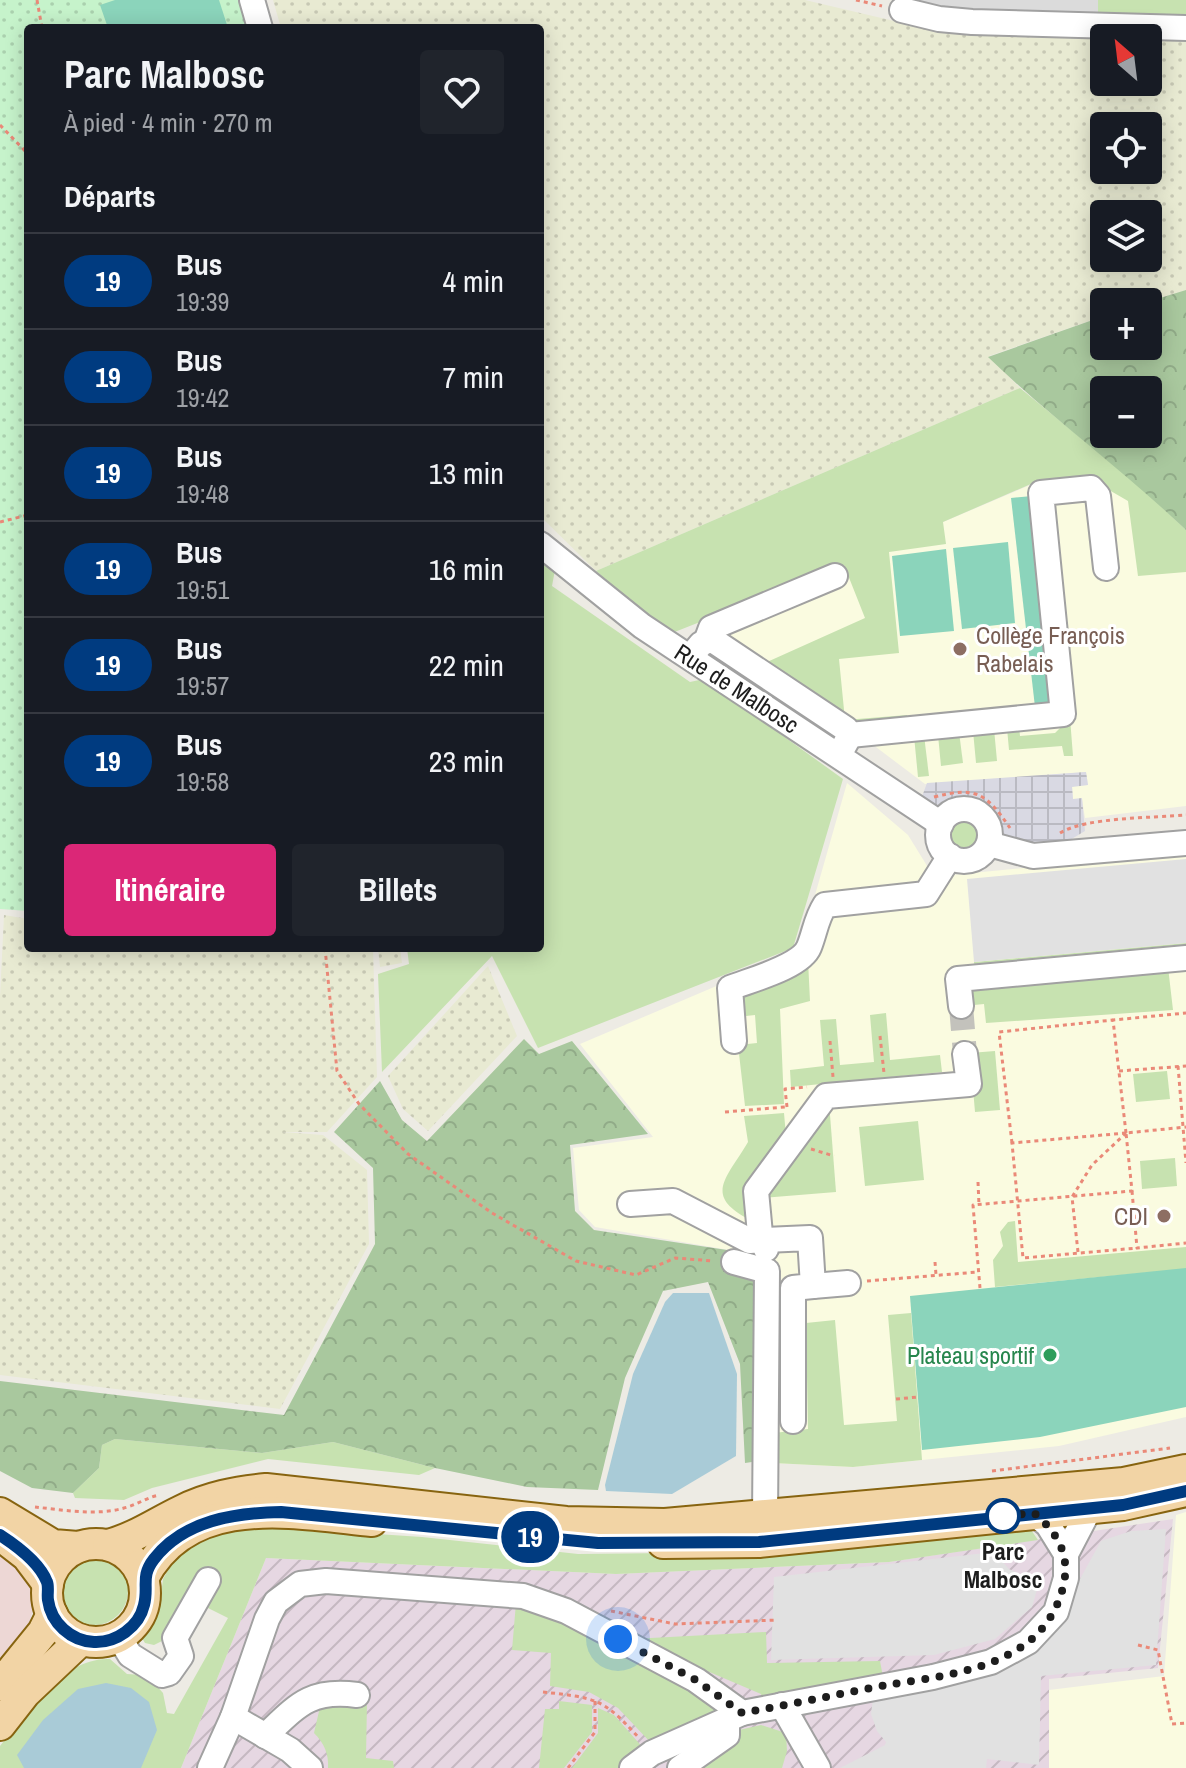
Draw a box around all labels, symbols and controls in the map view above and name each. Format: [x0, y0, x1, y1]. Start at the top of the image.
north arrow [1090, 24, 1162, 96]
map controls [1090, 24, 1162, 448]
text: Parc Malbosc [64, 49, 265, 100]
button: heart [420, 50, 504, 134]
text: À pied · 4 min · 270 m [64, 105, 273, 140]
button: locate [1090, 112, 1162, 184]
text: Départs [64, 176, 156, 216]
button: layers [1090, 200, 1162, 272]
text: Bus [176, 244, 222, 284]
text: 4 min [442, 261, 504, 301]
text: 19 [95, 262, 121, 300]
text: 19:39 [176, 284, 229, 319]
button: + [1090, 288, 1162, 360]
text: Bus [176, 340, 222, 380]
text: 7 min [442, 357, 504, 397]
text: 19 [95, 358, 121, 396]
button: − [1090, 376, 1162, 448]
text: 19:42 [176, 380, 229, 415]
text: Bus [176, 436, 222, 476]
text: 13 min [429, 453, 504, 493]
text: 19 [95, 454, 121, 492]
text: 19:48 [176, 476, 229, 511]
text: Bus [176, 532, 222, 572]
text: 16 min [429, 549, 504, 589]
text: 19 [95, 550, 121, 588]
text: 19:51 [176, 572, 229, 607]
place label: Collège François Rabelais [976, 619, 1125, 679]
text: Bus [176, 628, 222, 668]
street label: Rue de Malbosc [669, 636, 805, 740]
marker: Collège François Rabelais [951, 640, 969, 658]
text: 22 min [429, 645, 504, 685]
text: 19 [95, 646, 121, 684]
text: 19:57 [176, 668, 229, 703]
text: Bus [176, 724, 222, 764]
text: 23 min [429, 741, 504, 781]
text: 19 [95, 742, 121, 780]
text: 19:58 [176, 764, 229, 799]
button: Itinéraire [64, 844, 276, 936]
button: Billets [292, 844, 504, 936]
place label: CDI [1114, 1200, 1148, 1232]
marker: CDI [1155, 1207, 1173, 1225]
place label: Plateau sportif [907, 1339, 1035, 1371]
marker: Plateau sportif [1041, 1346, 1059, 1364]
marker: Parc Malbosc [986, 1499, 1020, 1533]
line badge: 19 [494, 1511, 566, 1563]
text: 19 [517, 1518, 543, 1556]
place label: Parc Malbosc [964, 1535, 1042, 1595]
your location [598, 1619, 638, 1659]

